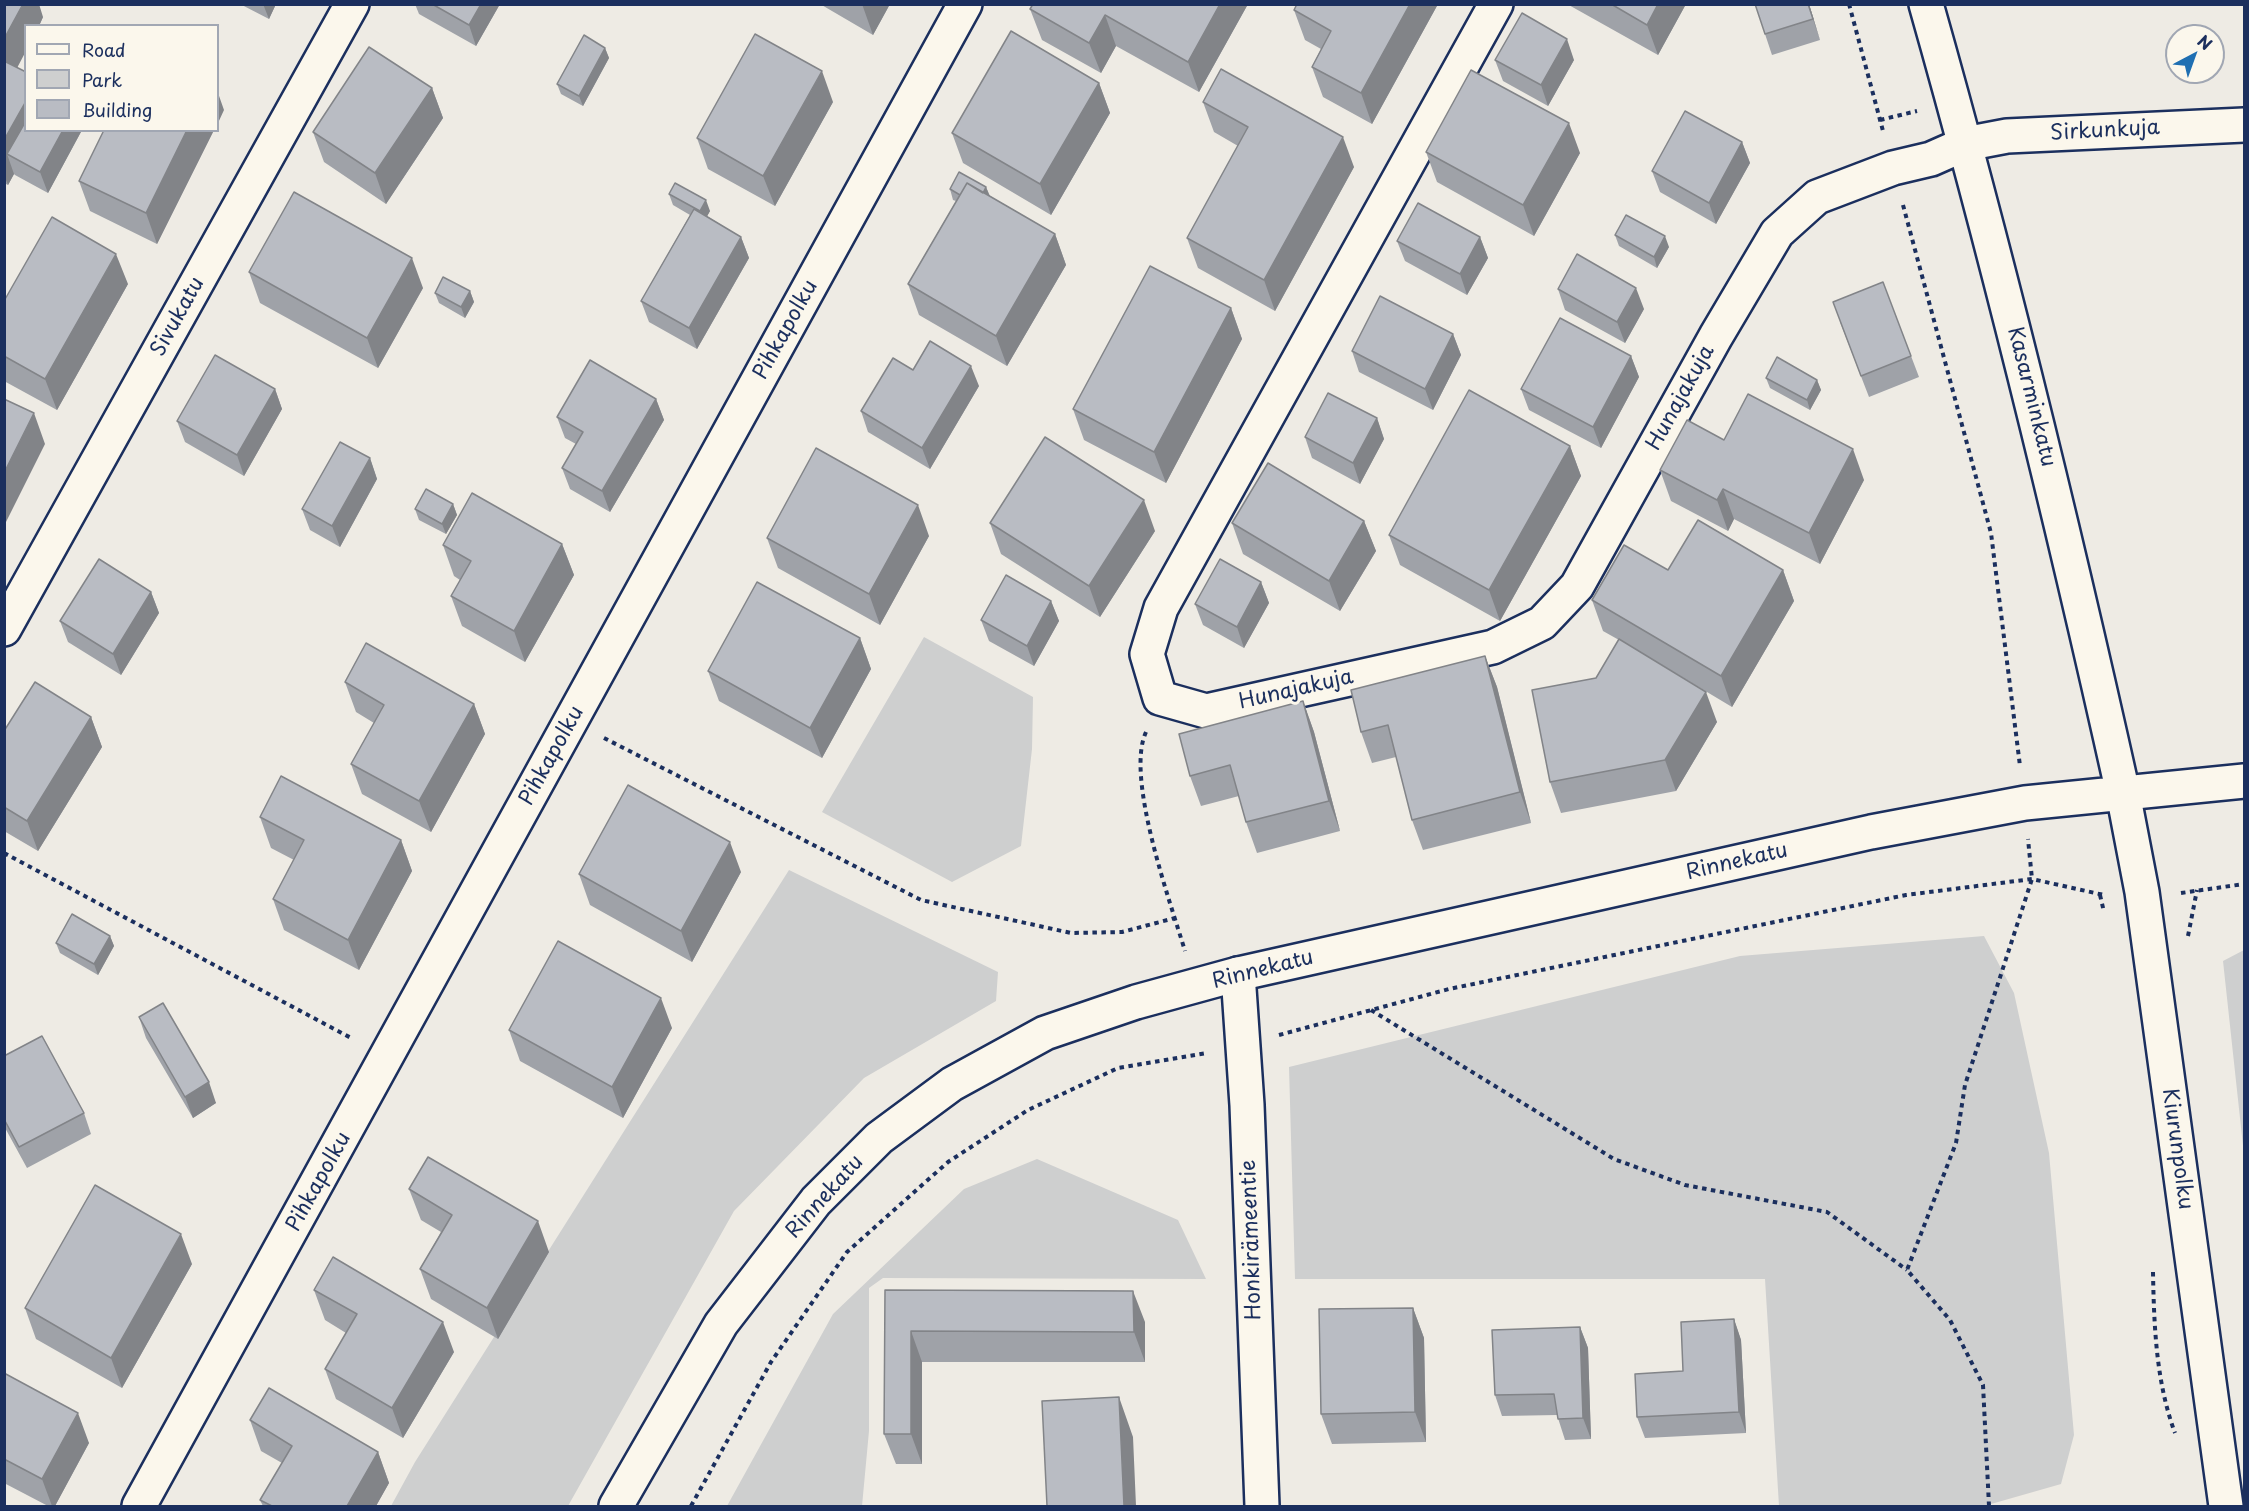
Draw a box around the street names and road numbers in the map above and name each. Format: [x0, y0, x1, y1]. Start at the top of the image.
street label: Sirkunkuja [2050, 116, 2160, 146]
street label: Sivukatu [146, 273, 210, 361]
street label: Pihkapolku [748, 276, 824, 384]
street label: Kasarminkatu [2001, 324, 2061, 470]
street label: Hunajakuja [1642, 341, 1720, 455]
street label: Hunajakuja [1236, 665, 1356, 715]
street label: Pihkapolku [514, 702, 590, 810]
street label: Rinnekatu [1684, 838, 1790, 886]
street label: Rinnekatu [1210, 945, 1316, 995]
street label: Kiurunpolku [2156, 1087, 2198, 1211]
street label: Pihkapolku [281, 1128, 357, 1236]
street label: Rinnekatu [781, 1150, 869, 1244]
street label: Honkirämeentie [1237, 1159, 1267, 1321]

